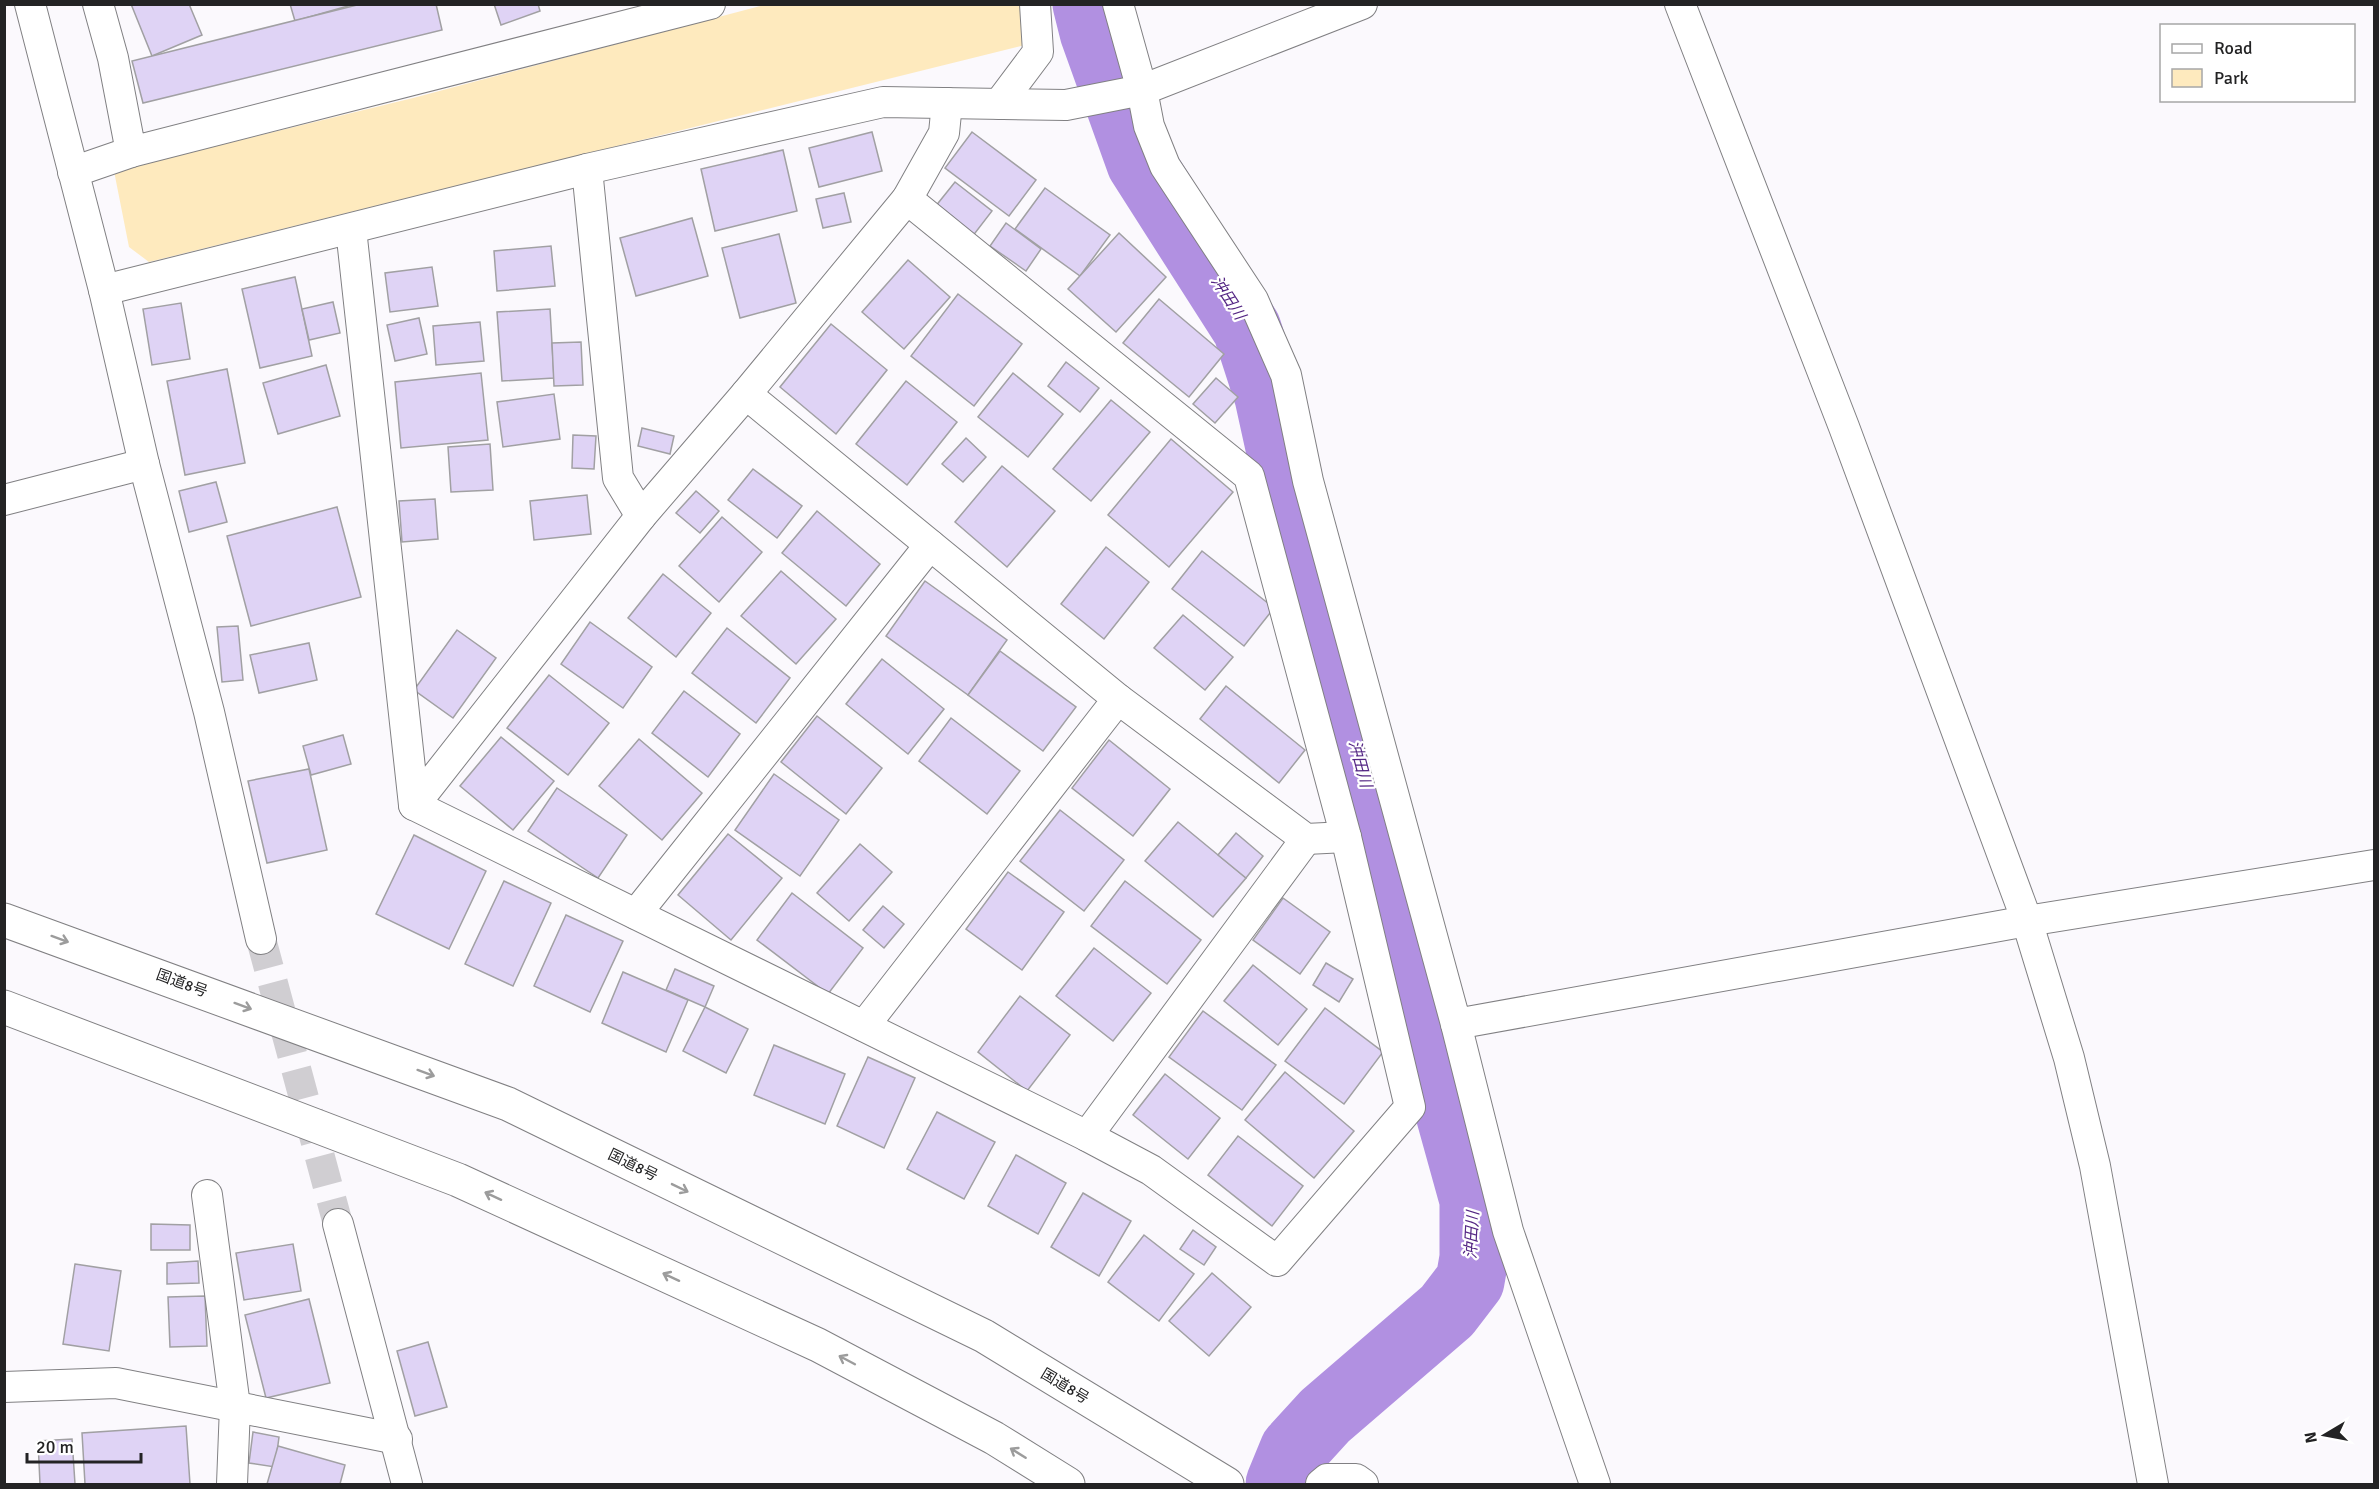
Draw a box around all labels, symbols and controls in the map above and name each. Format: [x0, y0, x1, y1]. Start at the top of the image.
legend [2160, 24, 2355, 102]
text: Road [2214, 37, 2253, 59]
text: Park [2214, 67, 2249, 89]
water label: 沖田川 [1207, 272, 1251, 325]
water label: 沖田川 [1344, 738, 1376, 792]
one-way arrow [50, 935, 69, 946]
street label: 国道8号 [154, 965, 210, 1001]
one-way arrow [233, 1001, 252, 1012]
one-way arrow [416, 1069, 435, 1080]
street label: 国道8号 [605, 1145, 661, 1185]
one-way arrow [671, 1182, 689, 1194]
one-way arrow [485, 1189, 503, 1201]
water label: 沖田川 [1461, 1209, 1483, 1259]
one-way arrow [662, 1271, 680, 1283]
one-way arrow [839, 1354, 856, 1366]
street label: 国道8号 [1038, 1365, 1092, 1407]
north arrow [2295, 1405, 2355, 1465]
scale bar [27, 1426, 141, 1464]
text: N [2300, 1430, 2322, 1445]
text: 20 m [36, 1436, 74, 1458]
one-way arrow [1010, 1447, 1027, 1459]

